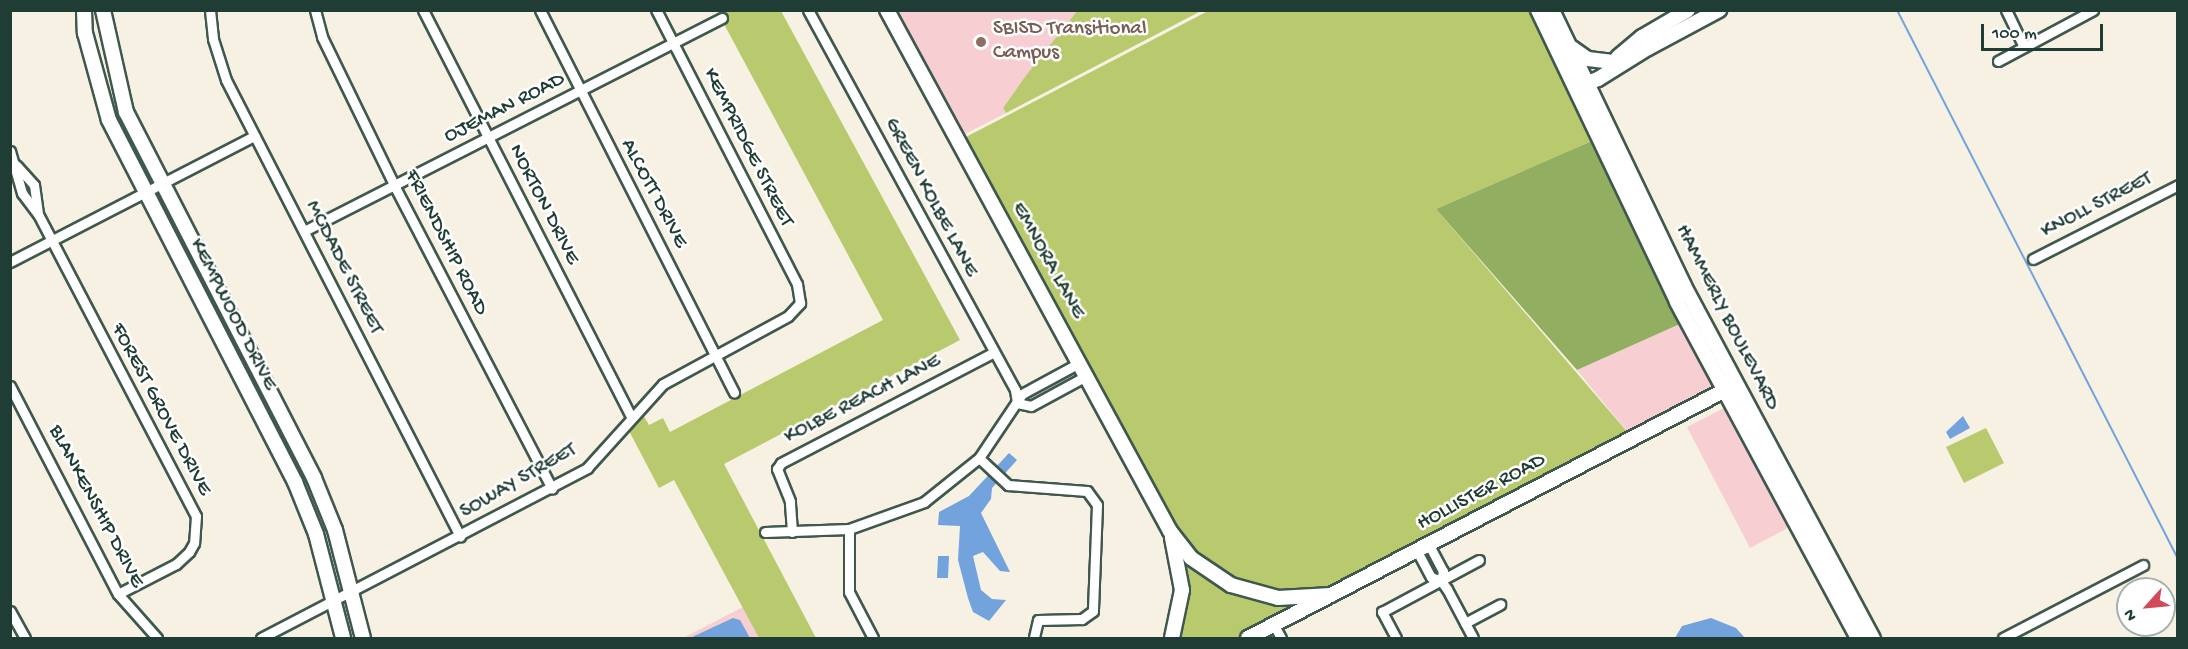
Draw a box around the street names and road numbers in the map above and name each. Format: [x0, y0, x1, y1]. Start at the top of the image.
street label: KEMPRIDGE STREET [696, 64, 798, 232]
street label: OJEMAN ROAD [440, 68, 570, 150]
street label: GREEN KOLBE LANE [877, 114, 983, 282]
street label: ALCOTT DRIVE [614, 135, 692, 253]
street label: NORTON DRIVE [502, 141, 584, 269]
street label: FRIENDSHIP ROAD [397, 166, 493, 320]
street label: KNOLL STREET [2037, 167, 2157, 245]
street label: MCDADE STREET [298, 197, 388, 339]
street label: EMNORA LANE [1005, 198, 1089, 324]
street label: HAMMERLY BOULEVARD [1668, 221, 1784, 415]
street label: KEMPWOOD DRIVE [183, 235, 281, 395]
street label: FOREST GROVE DRIVE [104, 320, 216, 500]
street label: KOLBE REACH LANE [780, 350, 946, 450]
street label: BLANKENSHIP DRIVE [41, 421, 149, 593]
street label: SOWAY STREET [456, 438, 582, 526]
street label: HOLLISTER ROAD [1414, 449, 1550, 537]

